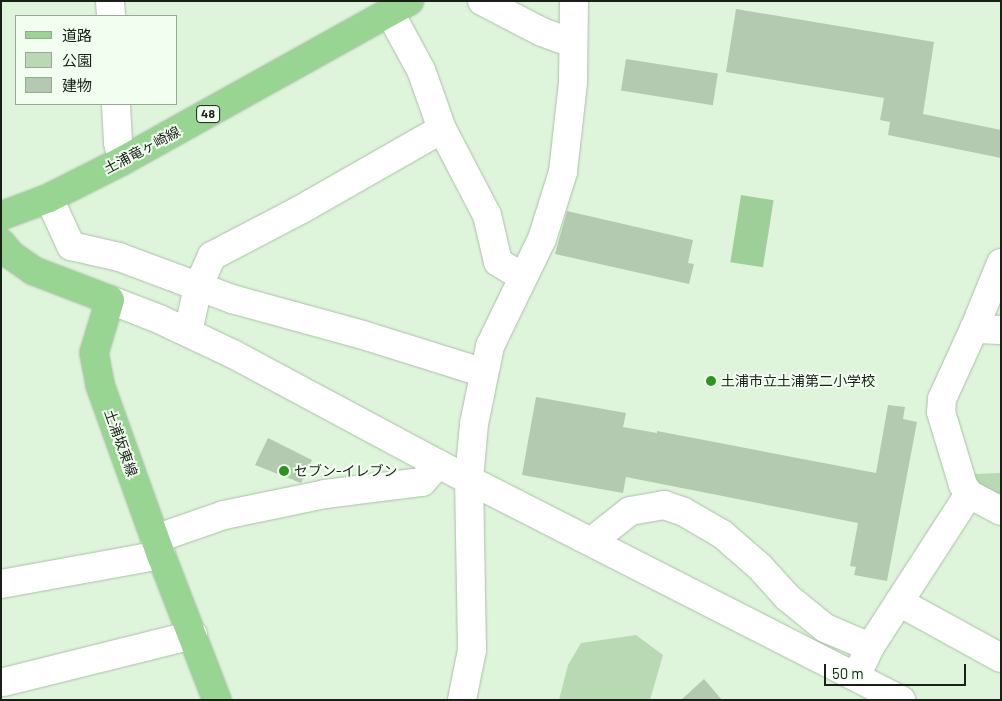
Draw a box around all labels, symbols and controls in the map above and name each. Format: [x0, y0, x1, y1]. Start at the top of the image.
legend [15, 15, 178, 105]
text: 道路 [62, 26, 92, 44]
text: 公園 [62, 51, 92, 69]
text: 建物 [62, 76, 92, 94]
road number: 48 [196, 105, 220, 124]
street label: 土浦竜ヶ崎線 [101, 123, 183, 177]
place label: 土浦市立土浦第二小学校 [721, 373, 875, 389]
marker: 土浦市立土浦第二小学校 [705, 375, 717, 387]
street label: 土浦坂東線 [101, 407, 141, 479]
place label: セブン-イレブン [294, 463, 398, 479]
marker: セブン-イレブン [278, 465, 290, 477]
scale bar [827, 654, 970, 686]
text: 50 m [832, 664, 864, 682]

